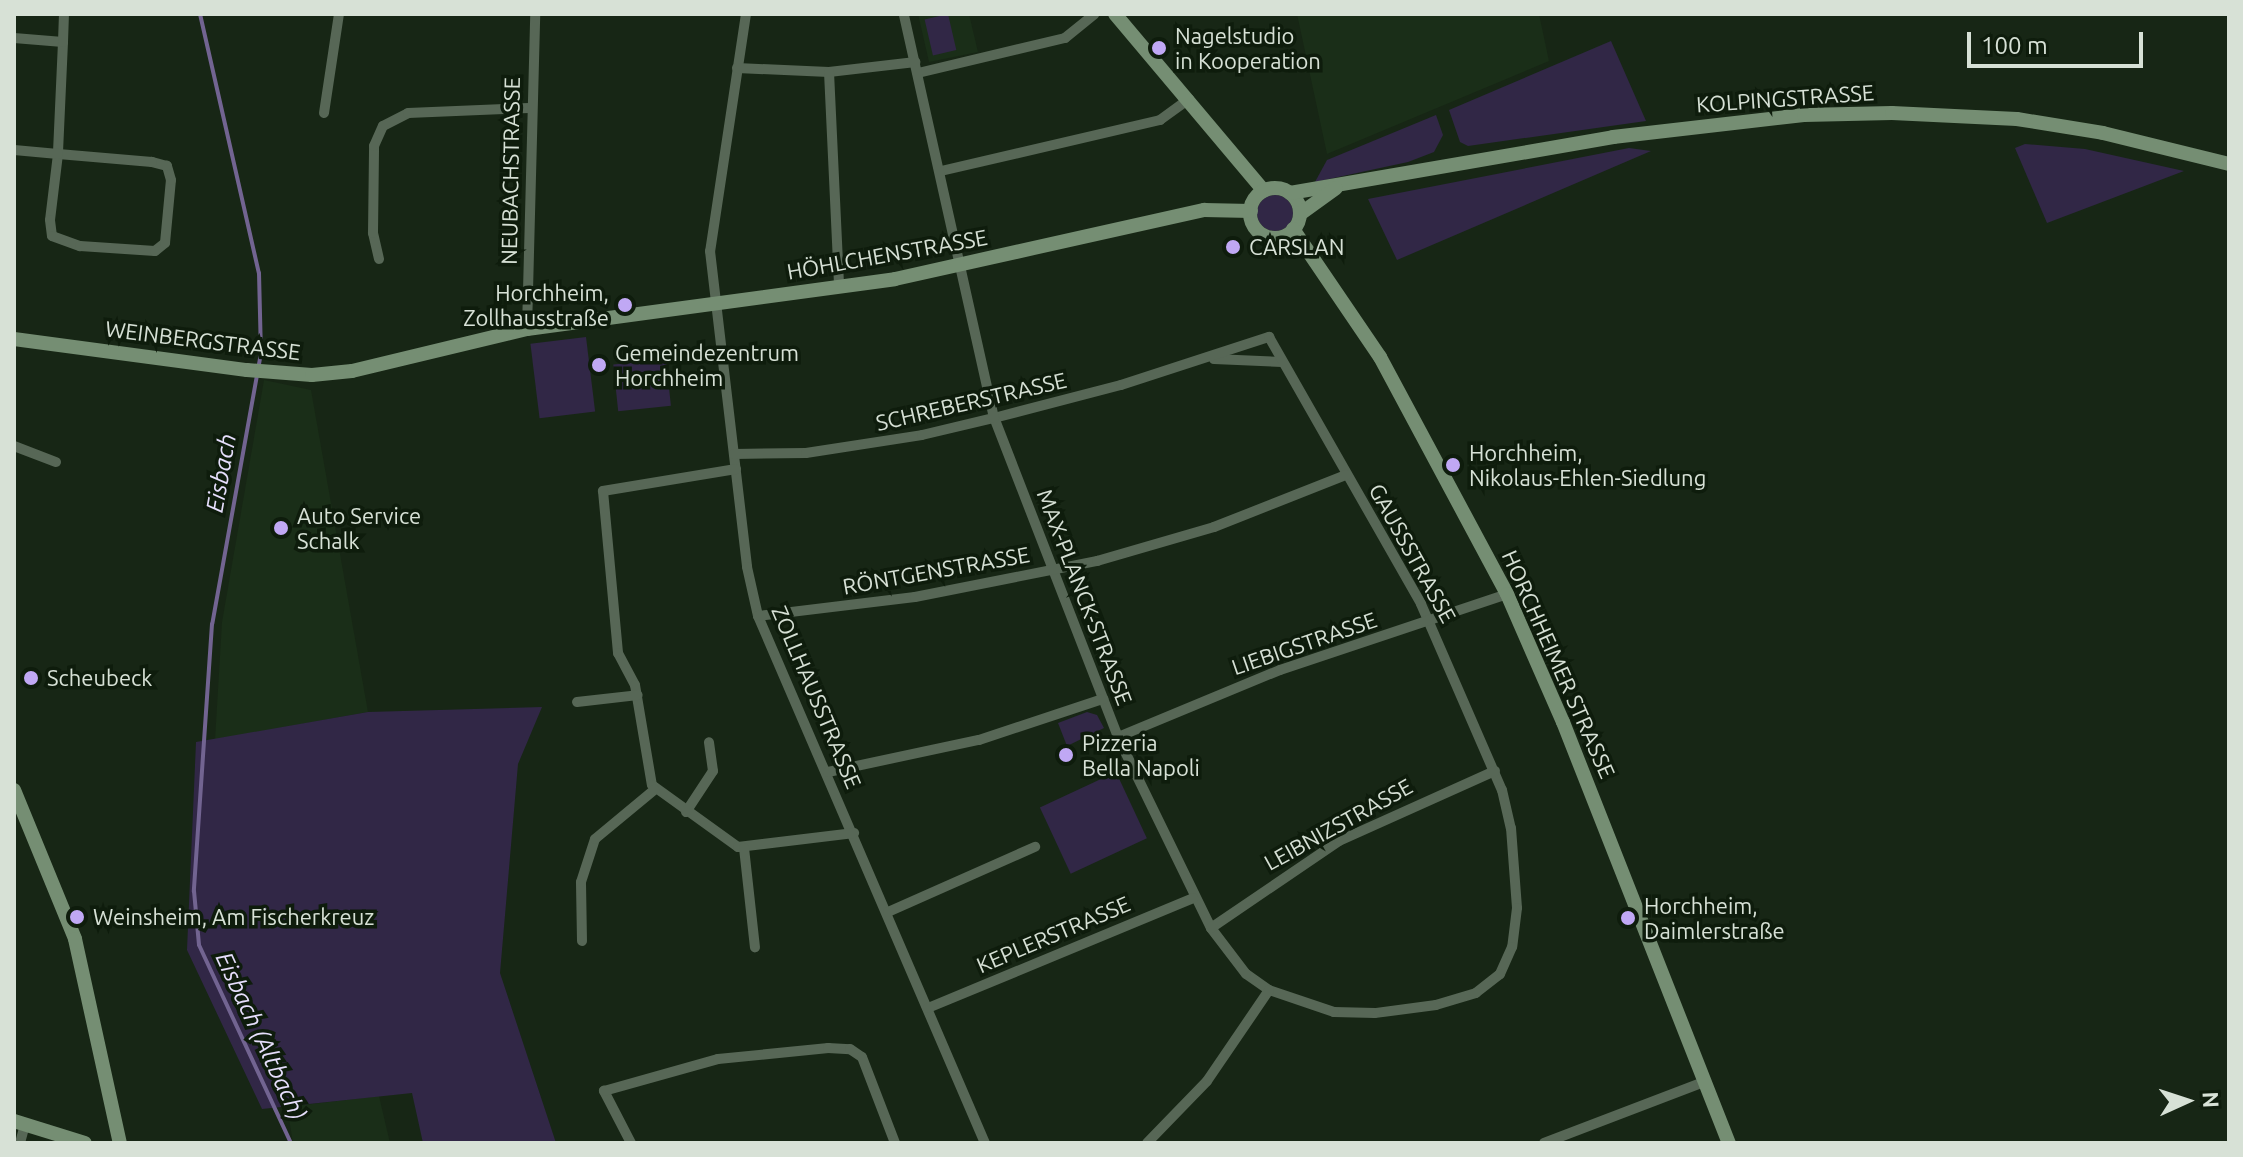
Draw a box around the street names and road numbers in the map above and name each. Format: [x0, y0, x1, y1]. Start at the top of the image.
street label: NEUBACHSTRASSE [495, 77, 525, 265]
street label: KOLPINGSTRASSE [1695, 79, 1875, 117]
street label: HÖHLCHENSTRASSE [785, 223, 989, 285]
street label: WEINBERGSTRASSE [104, 315, 302, 365]
street label: SCHREBERSTRASSE [873, 366, 1069, 436]
street label: GAUSSSTRASSE [1364, 479, 1462, 627]
street label: MAX-PLANCK-STRASSE [1032, 485, 1138, 709]
street label: RÖNTGENSTRASSE [841, 541, 1031, 599]
street label: HORCHHEIMER STRASSE [1497, 546, 1621, 782]
street label: ZOLLHAUSSTRASSE [767, 602, 867, 792]
street label: LIEBIGSTRASSE [1228, 606, 1380, 680]
street label: LEIBNIZSTRASSE [1259, 772, 1417, 876]
street label: KEPLERSTRASSE [972, 890, 1134, 978]

